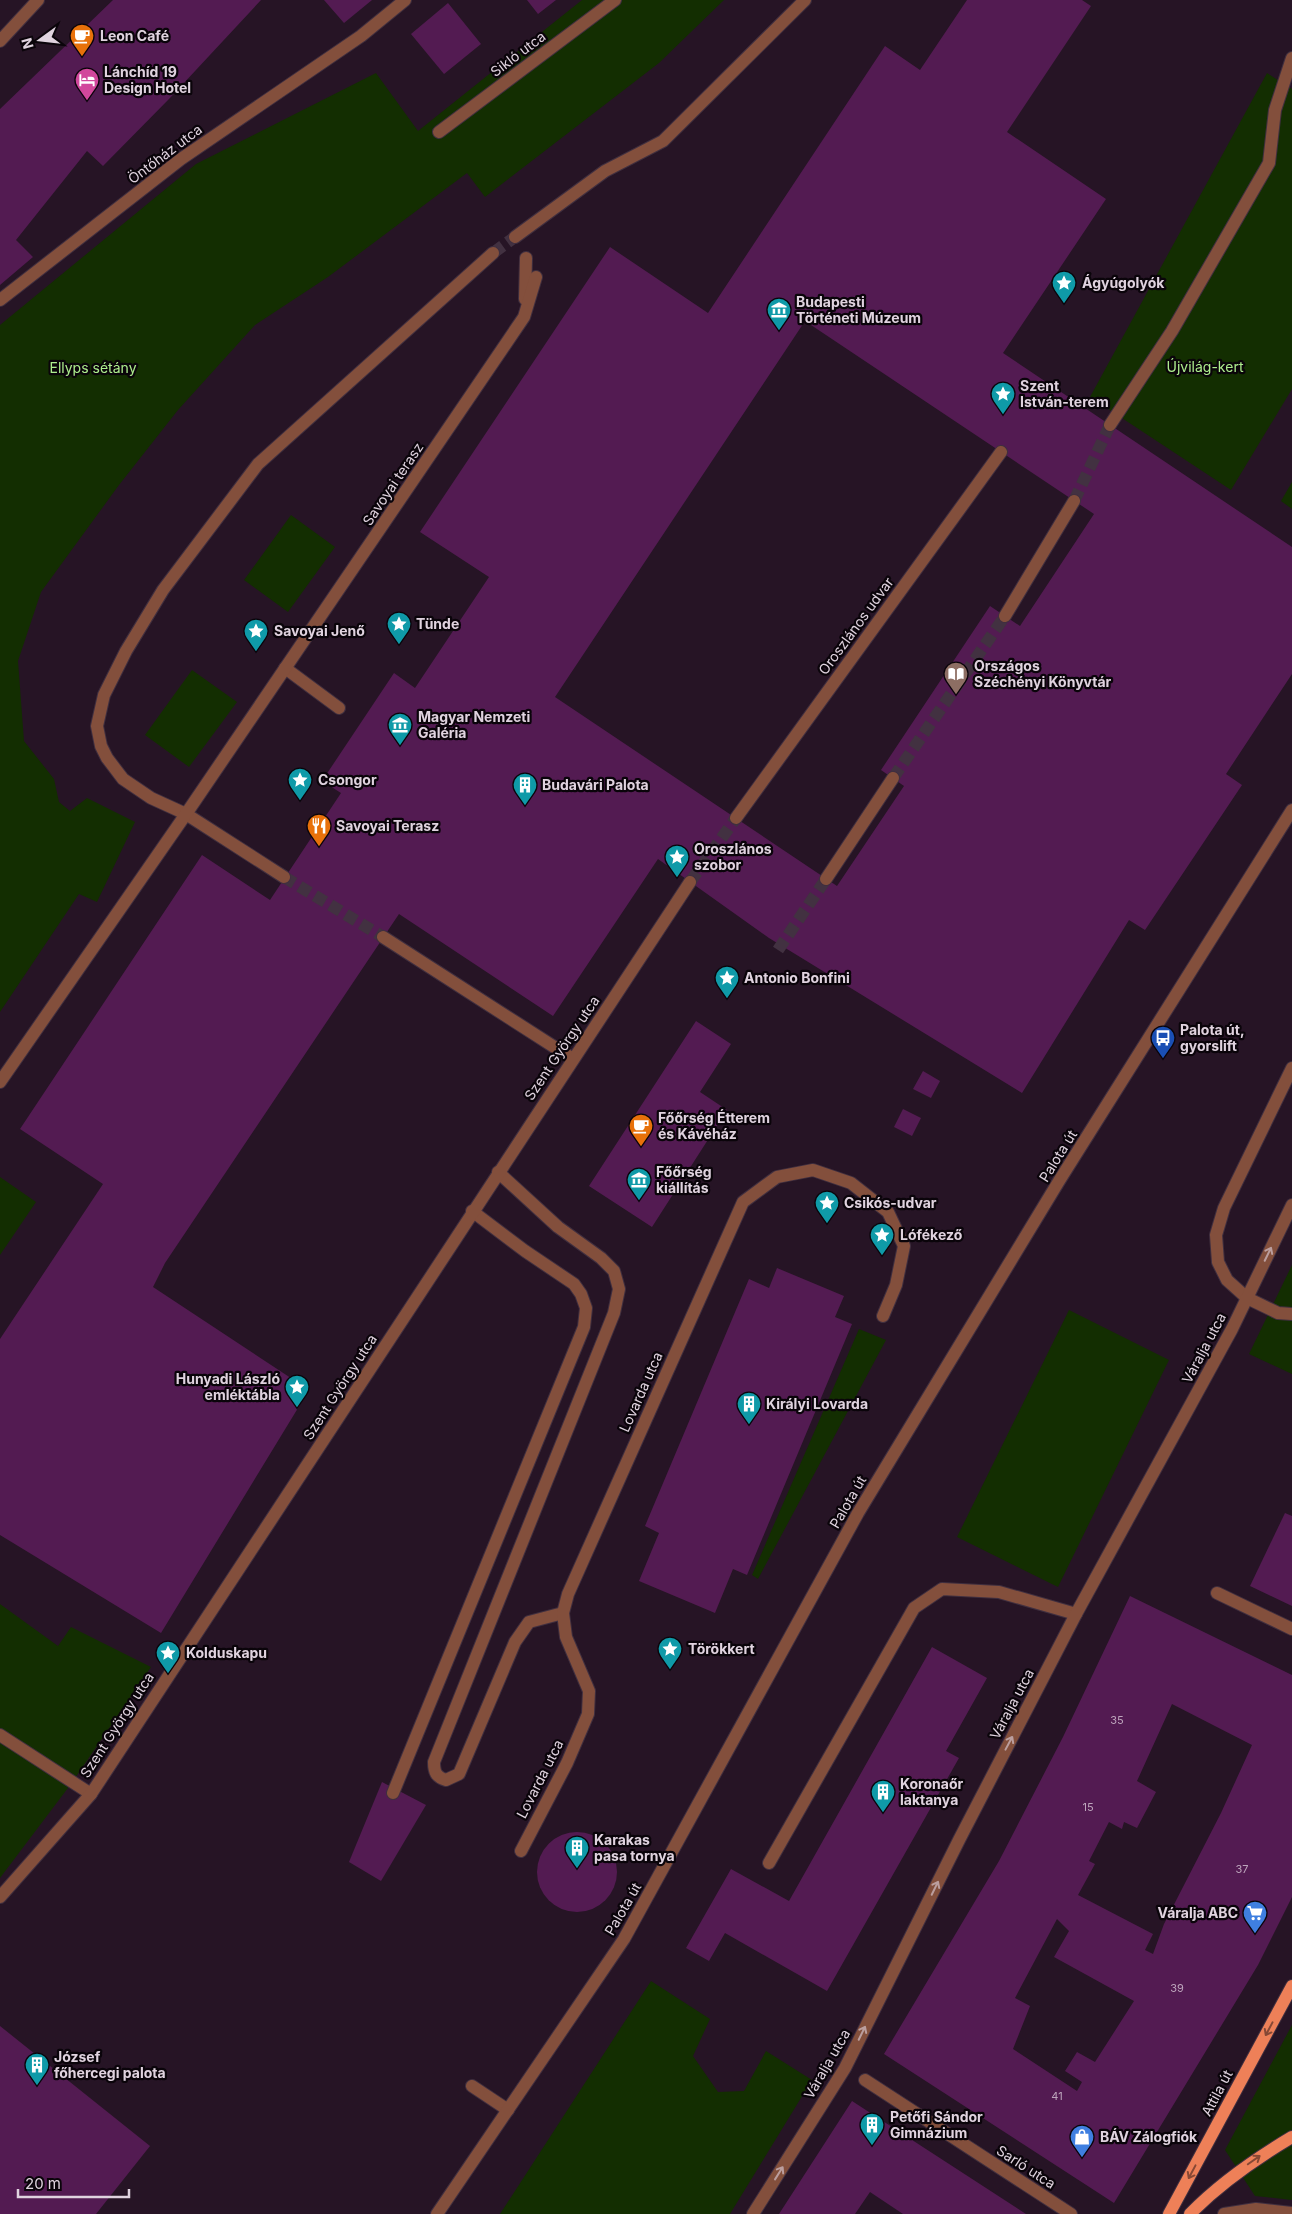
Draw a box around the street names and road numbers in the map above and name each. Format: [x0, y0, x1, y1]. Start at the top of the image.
street label: Sikló utca [487, 27, 549, 80]
street label: Öntőház utca [124, 120, 205, 187]
street label: Savoyai terasz [359, 439, 427, 528]
street label: Oroszlános udvar [815, 574, 897, 678]
street label: Szent György utca [520, 992, 603, 1103]
street label: Palota út [1035, 1126, 1080, 1185]
street label: Váralja utca [1178, 1310, 1229, 1386]
street label: Szent György utca [299, 1331, 380, 1443]
street label: Lovarda utca [615, 1349, 666, 1434]
street label: Palota út [826, 1472, 870, 1531]
street label: Váralja utca [986, 1666, 1037, 1742]
street label: Szent György utca [76, 1669, 157, 1781]
street label: Lovarda utca [512, 1737, 567, 1821]
street label: Palota út [601, 1879, 645, 1938]
street label: Váralja utca [800, 2026, 853, 2101]
street label: Attila út [1197, 2066, 1236, 2119]
street label: Sarló utca [994, 2141, 1059, 2192]

